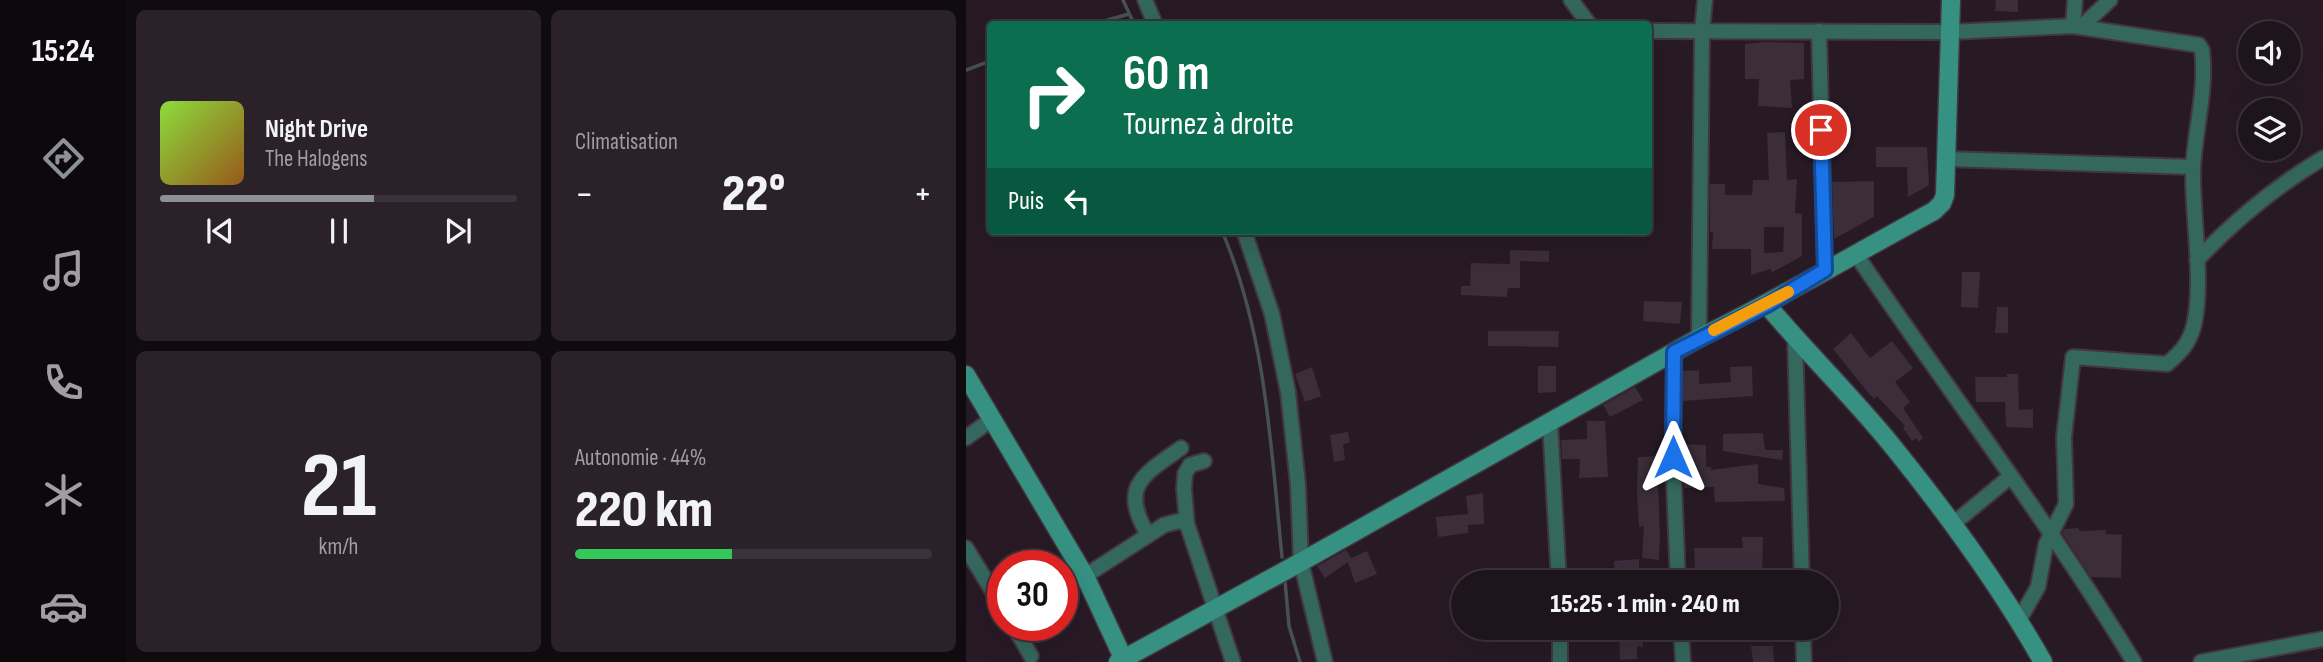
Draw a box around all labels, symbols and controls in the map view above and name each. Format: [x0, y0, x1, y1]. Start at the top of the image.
map controls [2238, 21, 2301, 161]
button: sound [2238, 21, 2301, 84]
text: 15:24 [32, 32, 94, 71]
text: 60 m [1123, 45, 1210, 104]
icon: right [1008, 49, 1099, 140]
button: layers [2238, 98, 2301, 161]
pin [1791, 100, 1851, 160]
text: Tournez à droite [1123, 105, 1294, 144]
icon: arrive [1802, 111, 1840, 149]
text: Night Drive [265, 114, 368, 145]
text: Climatisation [575, 128, 678, 156]
icon: directions [39, 134, 88, 183]
text: The Halogens [265, 145, 368, 173]
text: 22° [722, 163, 785, 226]
text: − [575, 172, 594, 217]
text: + [913, 172, 932, 217]
icon: left [1058, 182, 1096, 220]
text: Puis [1008, 186, 1044, 217]
icon: previous [201, 212, 239, 250]
icon: pause [320, 212, 358, 250]
icon: next [439, 212, 477, 250]
icon: music [39, 246, 88, 295]
icon: phone [39, 358, 88, 407]
position arrow [1636, 420, 1710, 494]
text: 21 [301, 433, 376, 542]
text: Autonomie · 44% [575, 444, 706, 472]
icon: climate [39, 470, 88, 519]
text: 220 km [575, 479, 713, 542]
text: km/h [319, 533, 358, 561]
speed limit sign: 30 [987, 550, 1078, 641]
icon: car [39, 582, 88, 631]
text: 15:25 · 1 min · 240 m [1550, 589, 1740, 620]

